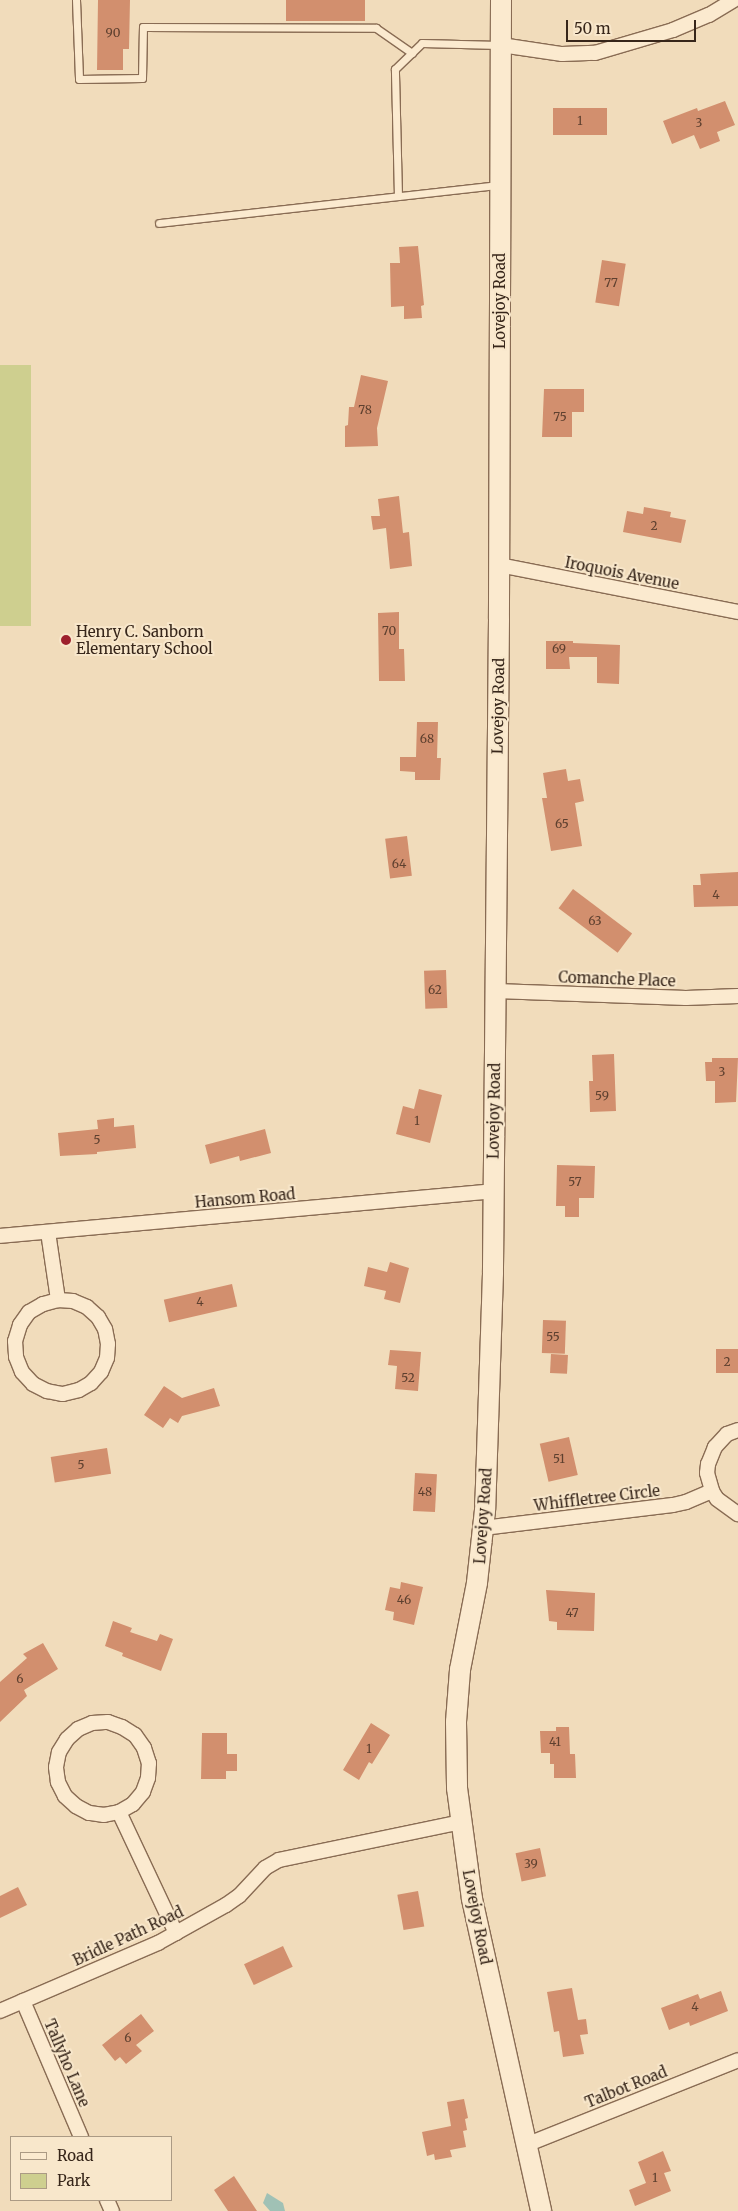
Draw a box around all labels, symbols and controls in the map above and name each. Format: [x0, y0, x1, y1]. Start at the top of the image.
scale bar [568, 10, 698, 42]
text: 50 m [574, 19, 611, 38]
house number: 90 [105, 26, 121, 40]
house number: 1 [577, 114, 583, 128]
house number: 3 [696, 116, 702, 130]
street label: Lovejoy Road [491, 253, 509, 349]
house number: 77 [604, 276, 618, 290]
house number: 78 [358, 403, 372, 417]
house number: 75 [553, 410, 567, 424]
house number: 2 [650, 519, 658, 533]
street label: Iroquois Avenue [563, 553, 681, 593]
place label: Henry C. Sanborn Elementary School [76, 622, 213, 657]
house number: 70 [382, 624, 396, 638]
marker: Henry C. Sanborn Elementary School [60, 634, 72, 646]
house number: 69 [552, 642, 566, 656]
street label: Lovejoy Road [488, 658, 508, 754]
house number: 68 [420, 732, 434, 746]
house number: 65 [555, 817, 569, 831]
house number: 64 [392, 857, 406, 871]
house number: 4 [712, 888, 720, 902]
house number: 63 [588, 914, 602, 928]
street label: Comanche Place [558, 968, 676, 990]
house number: 62 [428, 983, 442, 997]
street label: Lovejoy Road [484, 1063, 504, 1159]
house number: 3 [719, 1065, 725, 1079]
house number: 59 [595, 1089, 609, 1103]
house number: 1 [414, 1114, 420, 1128]
house number: 5 [93, 1133, 101, 1147]
house number: 57 [568, 1175, 582, 1189]
street label: Hansom Road [194, 1185, 296, 1211]
house number: 4 [196, 1295, 204, 1309]
house number: 55 [546, 1330, 560, 1344]
house number: 2 [723, 1355, 731, 1369]
house number: 52 [401, 1371, 415, 1385]
house number: 51 [553, 1452, 565, 1466]
house number: 5 [77, 1458, 85, 1472]
street label: Lovejoy Road [471, 1467, 495, 1565]
street label: Whiffletree Circle [533, 1481, 661, 1515]
house number: 48 [418, 1485, 432, 1499]
house number: 46 [397, 1593, 411, 1607]
house number: 47 [565, 1606, 579, 1620]
house number: 6 [16, 1672, 24, 1686]
house number: 41 [549, 1735, 561, 1749]
house number: 1 [366, 1742, 372, 1756]
house number: 39 [524, 1857, 538, 1871]
street label: Lovejoy Road [459, 1868, 495, 1966]
street label: Bridle Path Road [70, 1903, 186, 1969]
house number: 4 [691, 2000, 699, 2014]
street label: Tallyho Lane [40, 2016, 94, 2110]
house number: 6 [124, 2031, 132, 2045]
street label: Talbot Road [582, 2062, 670, 2112]
legend [10, 2136, 172, 2201]
text: Road [57, 2146, 93, 2165]
text: Park [57, 2171, 90, 2190]
house number: 1 [652, 2171, 658, 2185]

